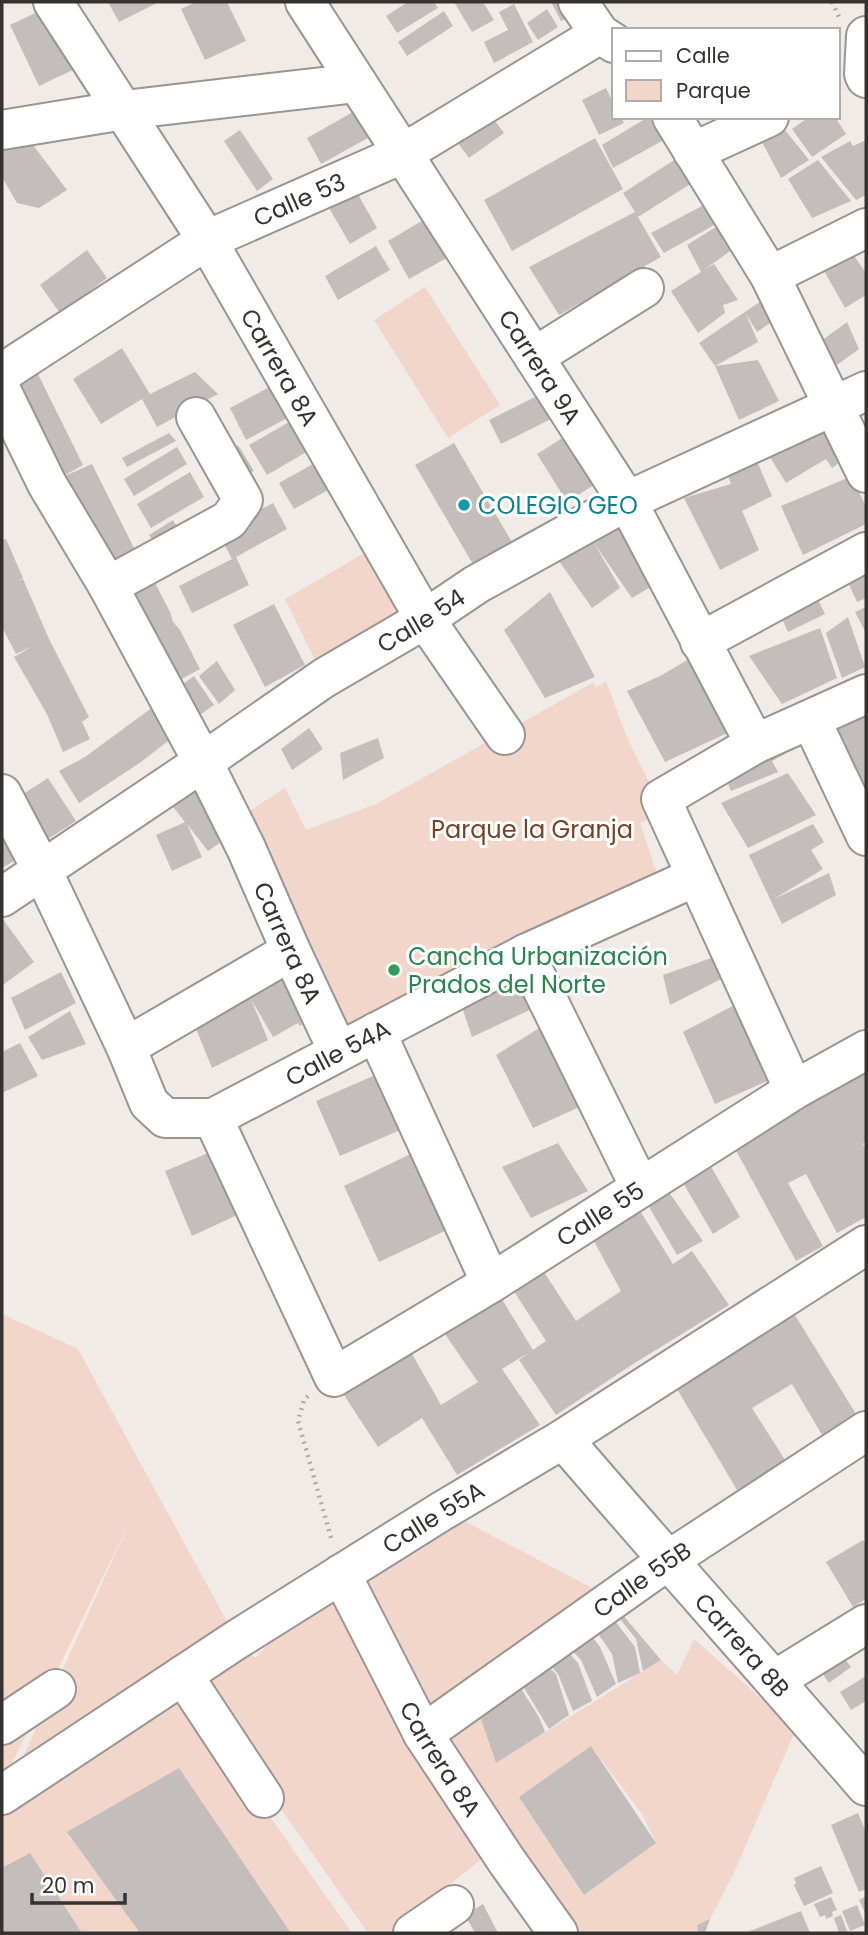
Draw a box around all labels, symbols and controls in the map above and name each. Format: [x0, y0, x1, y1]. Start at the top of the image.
legend [612, 28, 840, 119]
text: Calle [676, 41, 730, 70]
text: Parque [676, 76, 751, 105]
street label: Calle 53 [248, 165, 350, 234]
street label: Carrera 8A [233, 302, 327, 432]
street label: Carrera 9A [491, 303, 590, 430]
place label: COLEGIO GEO [478, 489, 638, 522]
marker: COLEGIO GEO [456, 497, 472, 513]
street label: Calle 54 [371, 580, 471, 660]
park label: Parque la Granja [431, 813, 633, 846]
street label: Carrera 8A [246, 877, 330, 1009]
place label: Cancha Urbanización Prados del Norte [408, 940, 668, 1001]
marker: Cancha Urbanización Prados del Norte [386, 962, 402, 978]
street label: Calle 54A [279, 1011, 396, 1094]
street label: Calle 55 [550, 1173, 650, 1254]
street label: Calle 55A [376, 1473, 490, 1561]
street label: Calle 55B [586, 1533, 697, 1625]
street label: Carrera 8B [687, 1585, 798, 1704]
street label: Carrera 8A [392, 1695, 489, 1823]
scale bar [32, 1862, 124, 1906]
text: 20 m [42, 1871, 95, 1900]

